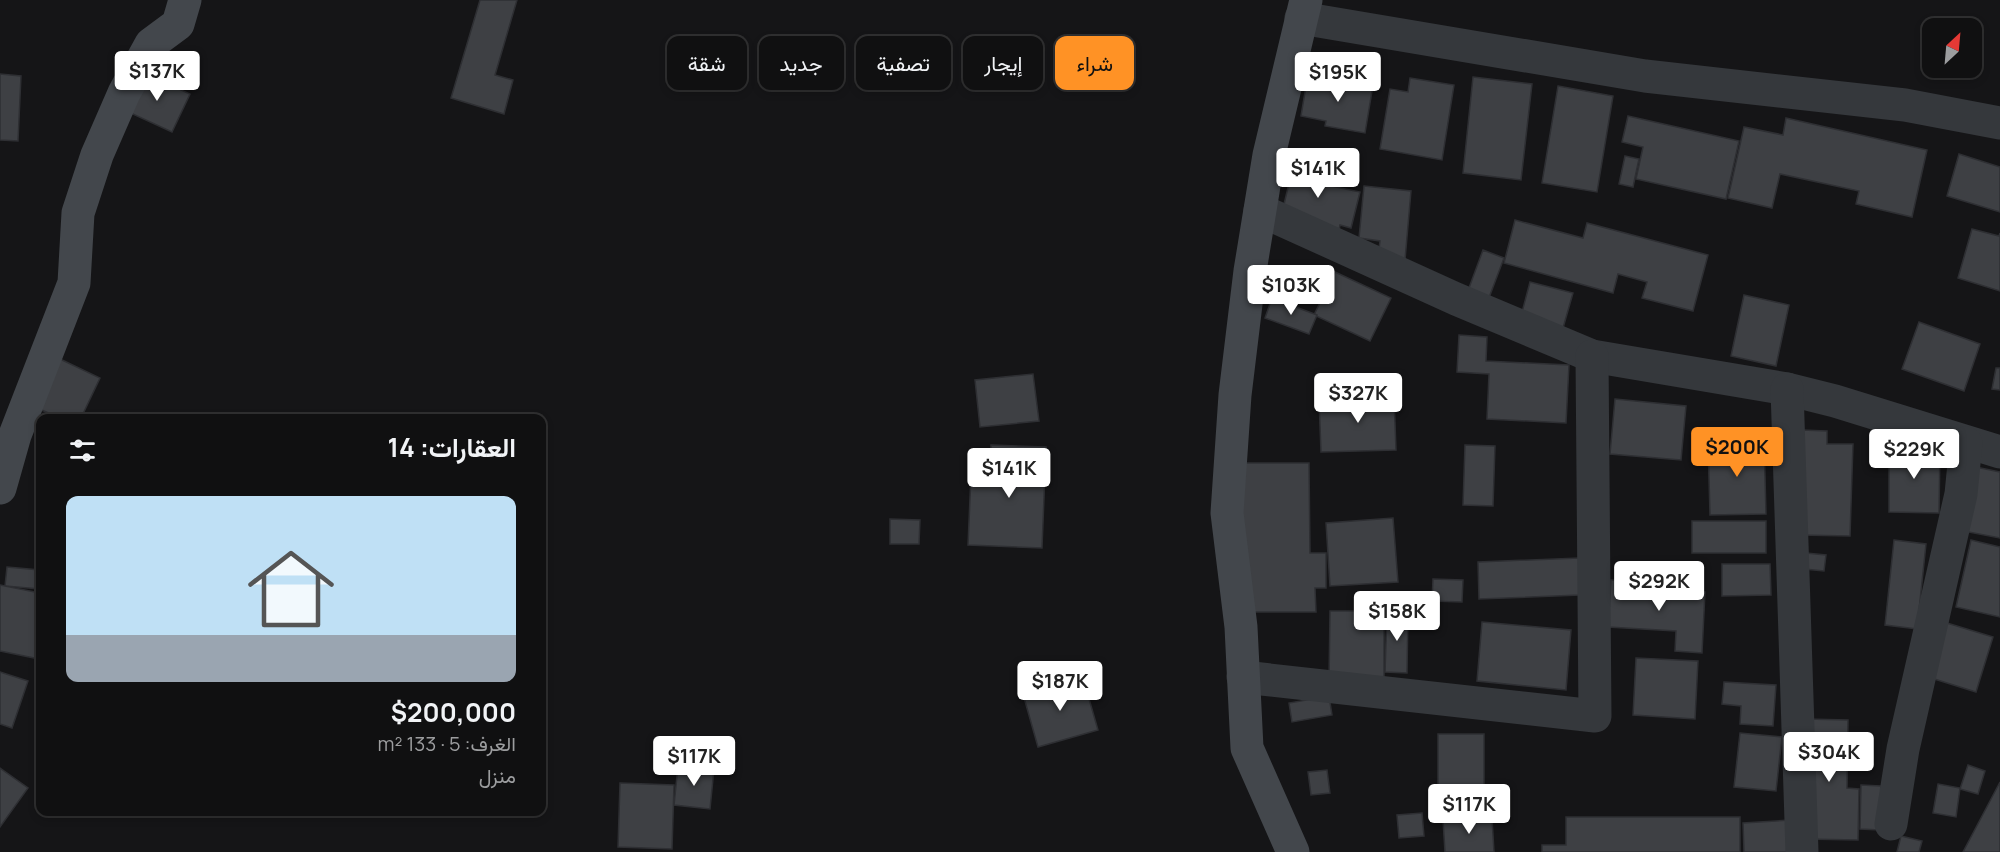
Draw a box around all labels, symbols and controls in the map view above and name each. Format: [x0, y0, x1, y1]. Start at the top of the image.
north arrow [1922, 18, 1982, 78]
map controls [1922, 18, 1982, 78]
chip: شقة [667, 36, 747, 90]
chip: جديد [759, 36, 844, 90]
chip: تصفية [856, 36, 951, 90]
chip: إيجار [963, 36, 1043, 90]
chip: شراء [1055, 36, 1134, 90]
pin: $137K [115, 51, 199, 102]
pin: $195K [1296, 52, 1380, 103]
text: $137K [129, 57, 185, 84]
text: $195K [1309, 58, 1367, 85]
pin: $141K [1276, 148, 1360, 199]
text: $141K [1290, 154, 1346, 181]
pin: $103K [1249, 265, 1333, 316]
text: $103K [1261, 271, 1321, 298]
pin: $327K [1316, 373, 1400, 424]
text: $327K [1328, 379, 1388, 406]
pin: $200K [1695, 427, 1779, 478]
text: العقارات: 14 [388, 429, 516, 465]
pin: $229K [1872, 429, 1956, 480]
text: $200K [1705, 433, 1769, 460]
icon: filters [66, 434, 99, 467]
text: $229K [1883, 435, 1945, 462]
pin: $141K [967, 448, 1051, 499]
text: $141K [981, 454, 1037, 481]
icon: home [237, 535, 345, 643]
pin: $292K [1617, 561, 1701, 612]
text: $292K [1628, 567, 1690, 594]
pin: $158K [1355, 591, 1439, 642]
text: $158K [1368, 597, 1426, 624]
pin: $187K [1018, 661, 1102, 712]
text: $187K [1031, 667, 1089, 694]
text: $200,000 [391, 694, 516, 730]
text: الغرف: 5 · 133 m² [377, 730, 516, 757]
pin: $304K [1787, 732, 1871, 783]
pin: $117K [652, 736, 736, 787]
text: $304K [1798, 738, 1860, 765]
text: $117K [667, 742, 721, 769]
text: منزل [479, 762, 516, 789]
pin: $117K [1427, 784, 1511, 835]
text: $117K [1442, 790, 1496, 817]

